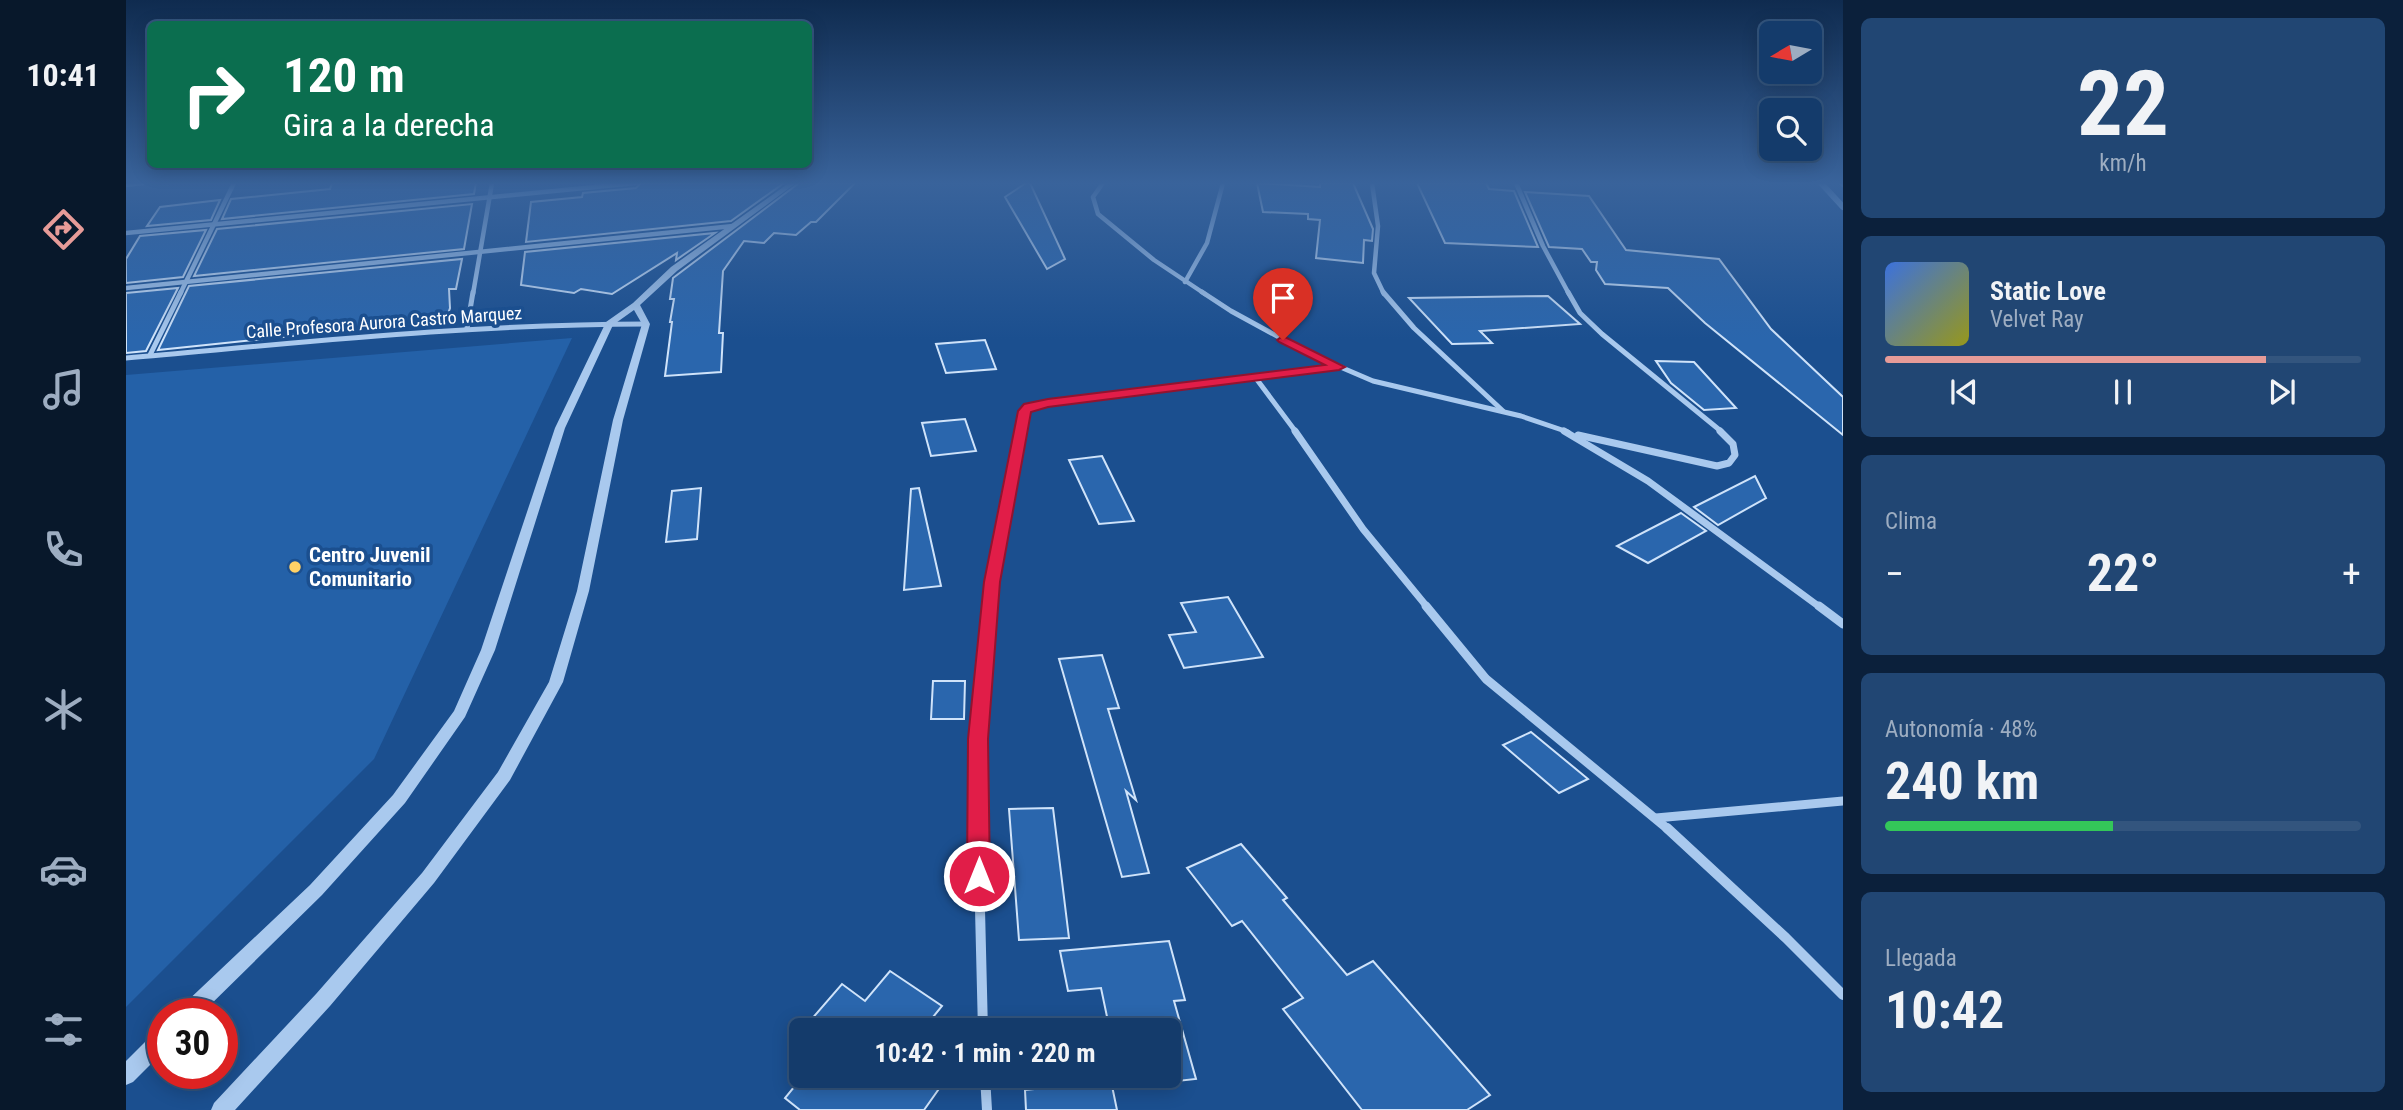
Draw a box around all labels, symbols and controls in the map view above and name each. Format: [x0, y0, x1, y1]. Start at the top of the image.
north arrow [1759, 21, 1822, 84]
map controls [1759, 21, 1822, 161]
text: 120 m [283, 47, 405, 104]
icon: right [168, 49, 259, 140]
text: 22 [2077, 51, 2169, 157]
text: 10:41 [26, 56, 100, 94]
button: search [1759, 98, 1822, 161]
text: Gira a la derecha [283, 106, 495, 144]
text: km/h [2099, 150, 2147, 177]
icon: directions [39, 205, 88, 254]
pin [1253, 268, 1313, 340]
text: Static Love [1990, 276, 2106, 306]
icon: arrive [1264, 279, 1302, 317]
street label: Calle Profesora Aurora Castro Marquez [245, 302, 523, 342]
text: Velvet Ray [1990, 306, 2084, 333]
icon: music [39, 365, 88, 414]
icon: previous [1945, 373, 1983, 411]
icon: pause [2104, 373, 2142, 411]
icon: next [2263, 373, 2301, 411]
text: Clima [1885, 508, 1937, 535]
icon: phone [39, 525, 88, 574]
place label: Centro Juvenil Comunitario [309, 543, 431, 591]
text: 22° [2087, 543, 2159, 604]
text: − [1885, 552, 1904, 596]
text: + [2342, 552, 2361, 596]
marker: Centro Juvenil Comunitario [287, 559, 303, 575]
icon: climate [39, 685, 88, 734]
text: Autonomía · 48% [1885, 716, 2037, 743]
text: 240 km [1885, 751, 2039, 812]
position arrow [942, 839, 1016, 913]
icon: car [39, 845, 88, 894]
text: Llegada [1885, 945, 1957, 972]
text: 10:42 [1885, 980, 2004, 1041]
speed limit sign: 30 [147, 998, 238, 1089]
icon: filters [39, 1005, 88, 1054]
text: 10:42 · 1 min · 220 m [875, 1038, 1095, 1068]

